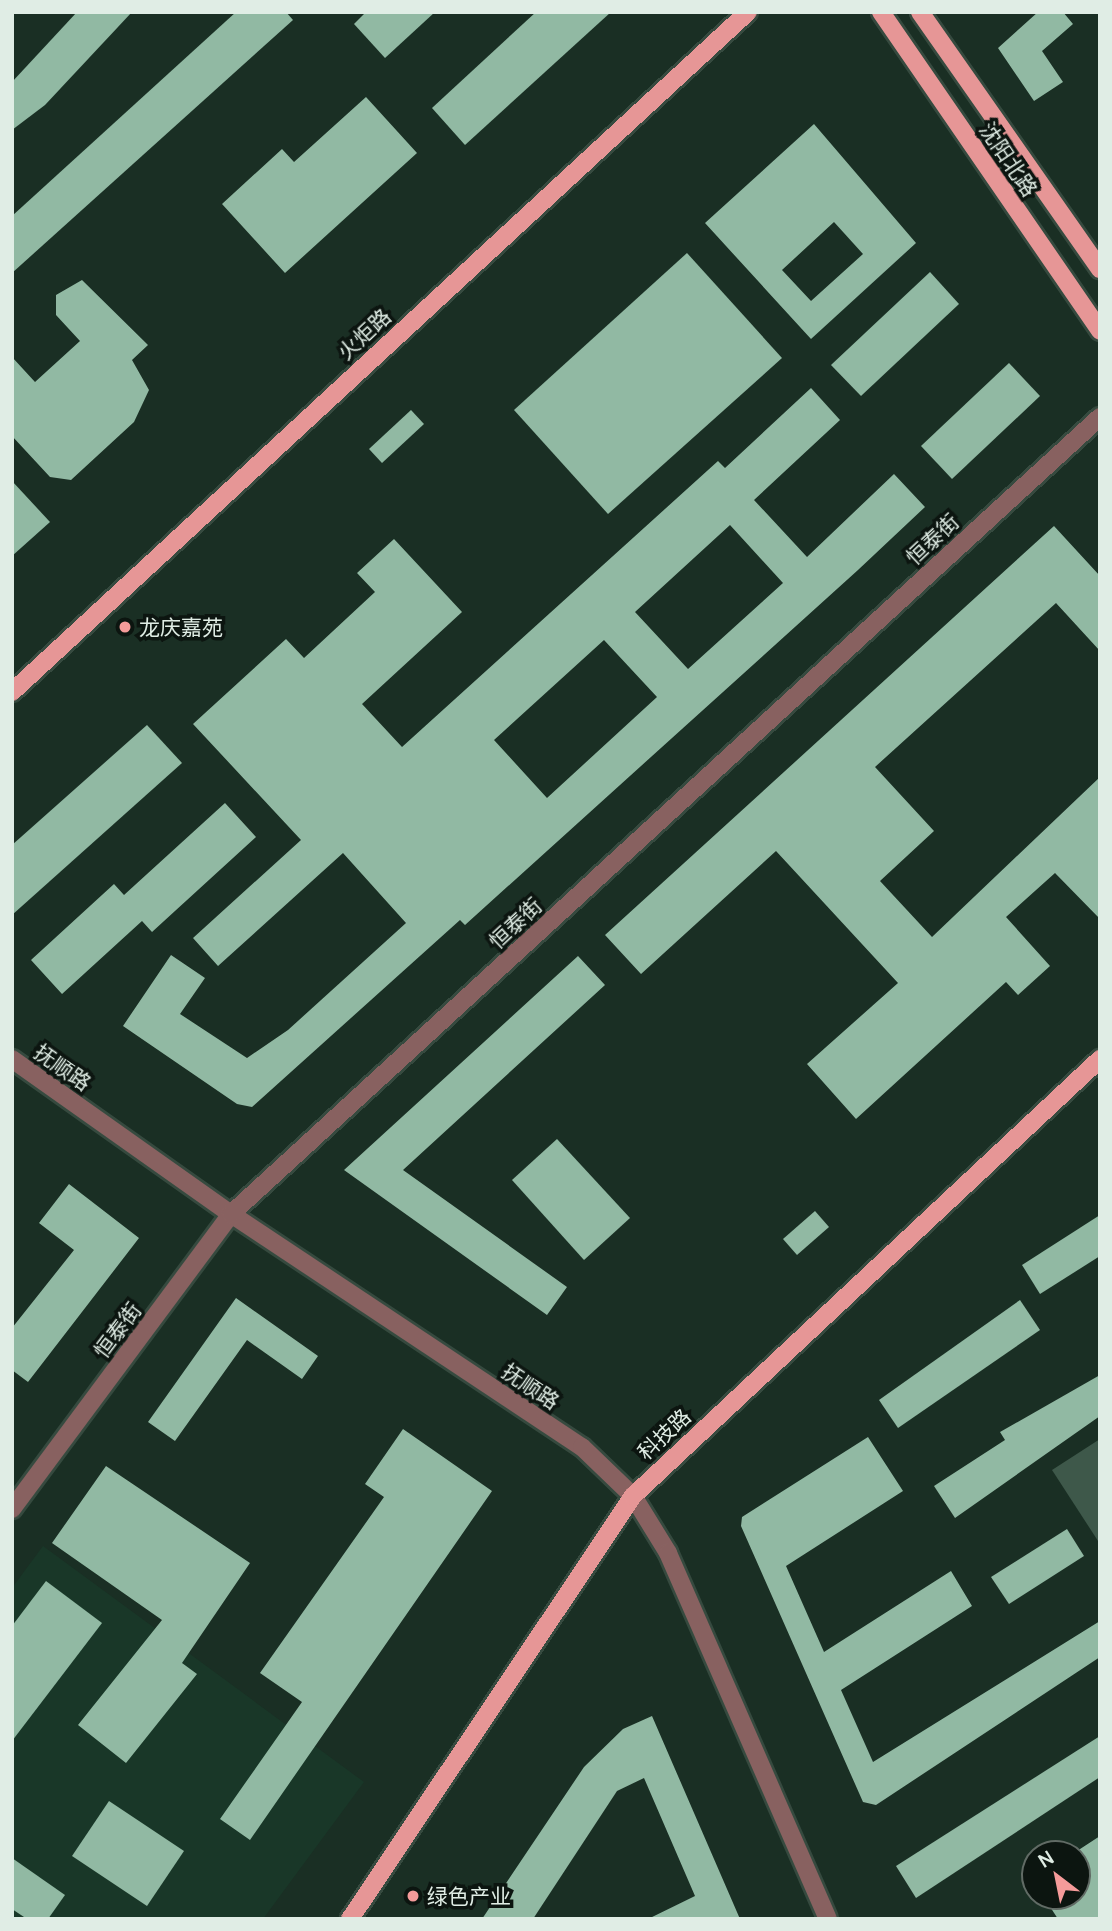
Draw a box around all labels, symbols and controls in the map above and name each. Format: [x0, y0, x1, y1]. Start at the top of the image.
street label: 沈阳北路 [975, 117, 1043, 201]
street label: 火炬路 [332, 303, 396, 365]
street label: 恒泰街 [900, 508, 964, 570]
place label: 龙庆嘉苑 [139, 614, 223, 640]
marker: 龙庆嘉苑 [117, 619, 133, 635]
street label: 恒泰街 [483, 892, 547, 954]
street label: 抚顺路 [30, 1039, 96, 1095]
street label: 恒泰街 [88, 1297, 146, 1363]
street label: 抚顺路 [498, 1358, 564, 1414]
street label: 科技路 [632, 1403, 696, 1465]
north arrow [1021, 1840, 1091, 1910]
text: N [1033, 1844, 1059, 1874]
place label: 绿色产业 [427, 1883, 511, 1909]
marker: 绿色产业 [405, 1888, 421, 1904]

